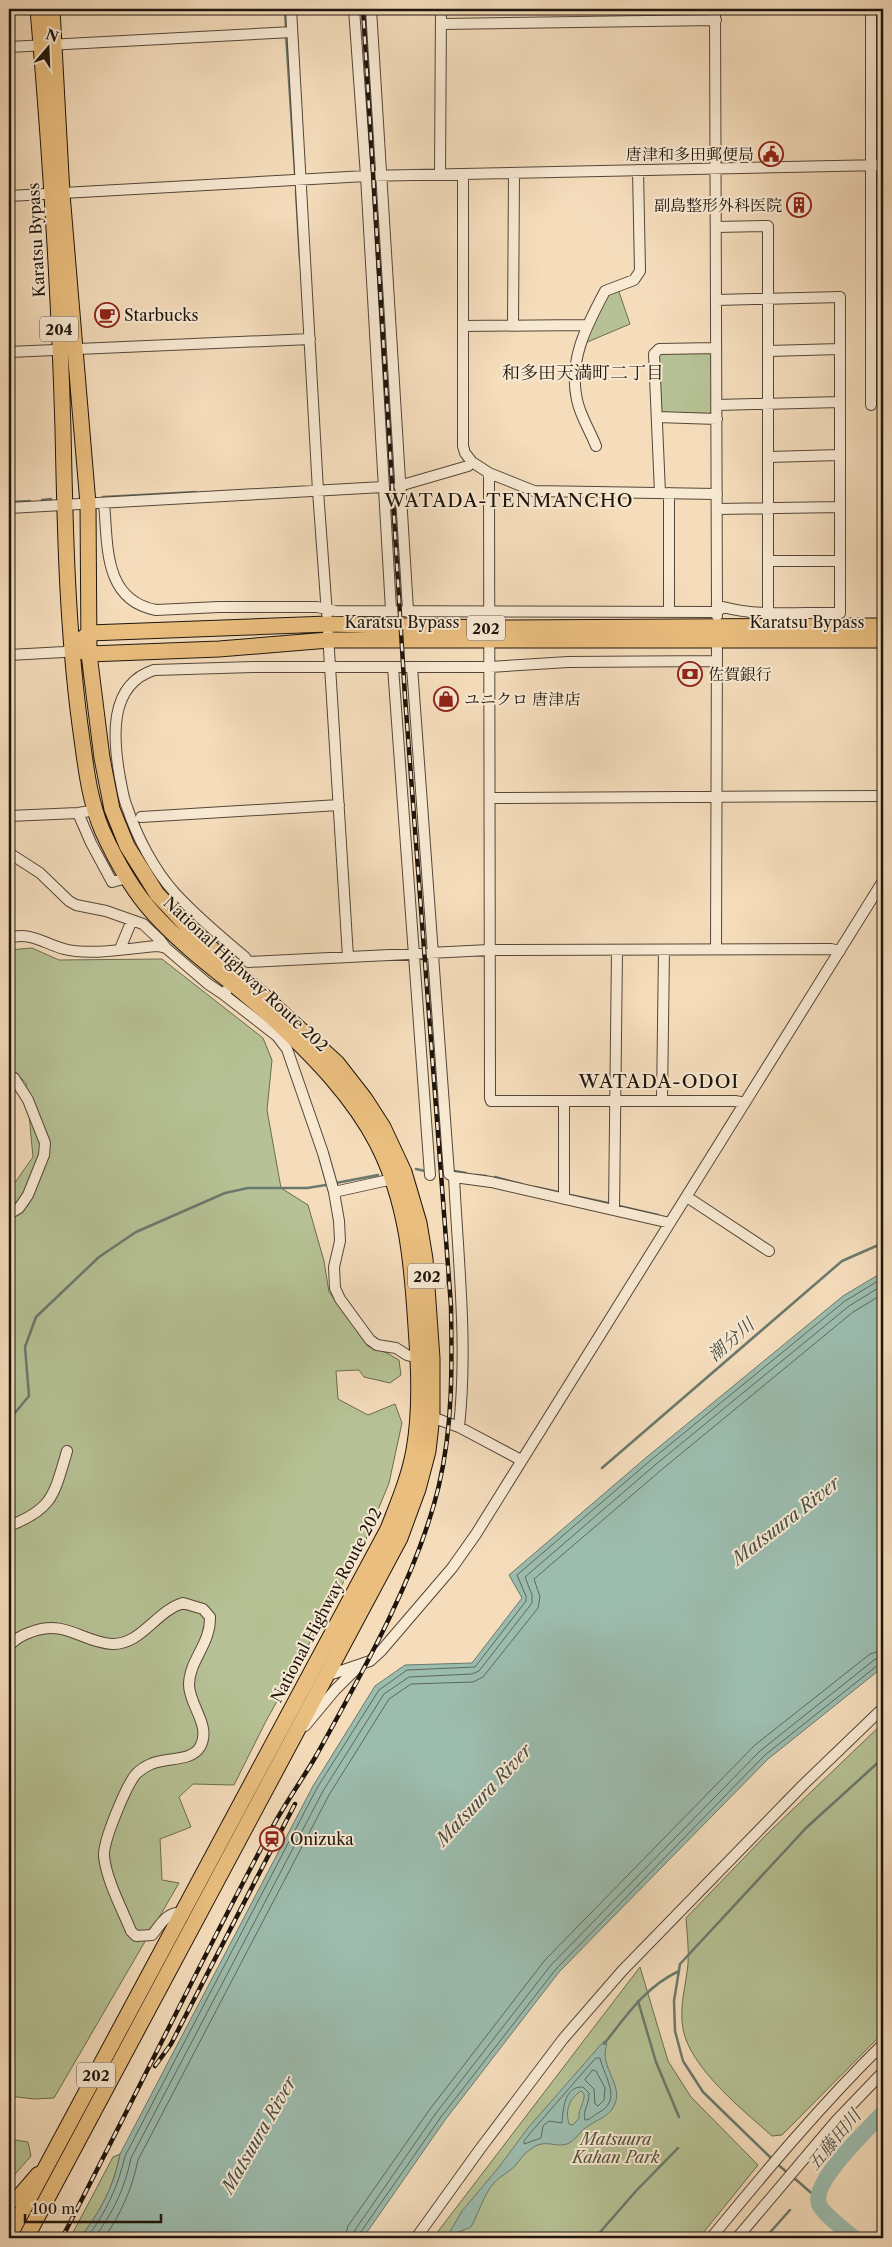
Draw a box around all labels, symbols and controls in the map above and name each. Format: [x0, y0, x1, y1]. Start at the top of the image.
north arrow [22, 22, 72, 72]
text: N [44, 25, 61, 46]
public building icon: 唐津和多田郵便局 [758, 141, 784, 167]
place label: 唐津和多田郵便局 [626, 144, 754, 164]
street label: Karatsu Bypass [23, 182, 49, 298]
building icon: 副島整形外科医院 [786, 192, 812, 218]
place label: 副島整形外科医院 [654, 195, 782, 215]
cafe icon: Starbucks [94, 302, 120, 328]
place label: Starbucks [124, 305, 199, 325]
road number: 204 [40, 316, 78, 342]
district label: 和多田天満町二丁目 [502, 362, 664, 384]
district label: WATADA-TENMANCHO [383, 489, 634, 512]
street label: Karatsu Bypass [345, 612, 459, 632]
street label: Karatsu Bypass [750, 612, 864, 632]
road number: 202 [467, 616, 505, 640]
bank icon: 佐賀銀行 [677, 661, 703, 687]
place label: 佐賀銀行 [708, 664, 772, 684]
shop icon: ユニクロ 唐津店 [433, 686, 459, 712]
place label: ユニクロ 唐津店 [464, 689, 580, 709]
street label: National Highway Route 202 [160, 892, 332, 1056]
district label: WATADA-ODOI [578, 1070, 739, 1093]
road number: 202 [408, 1264, 446, 1288]
water label: 潮分川 [703, 1313, 760, 1366]
water label: Matsuura River [726, 1471, 846, 1571]
street label: National Highway Route 202 [266, 1504, 386, 1706]
water label: Matsuura River [430, 1738, 538, 1852]
station icon: Onizuka [259, 1826, 285, 1852]
place label: Onizuka [290, 1829, 354, 1849]
road number: 202 [77, 2062, 115, 2088]
water label: Matsuura River [216, 2071, 302, 2199]
water label: 五藤田川 [802, 2104, 867, 2175]
park label: Matsuura Kahan Park [570, 2129, 660, 2167]
scale bar [25, 2192, 161, 2224]
text: 100 m [32, 2199, 75, 2218]

